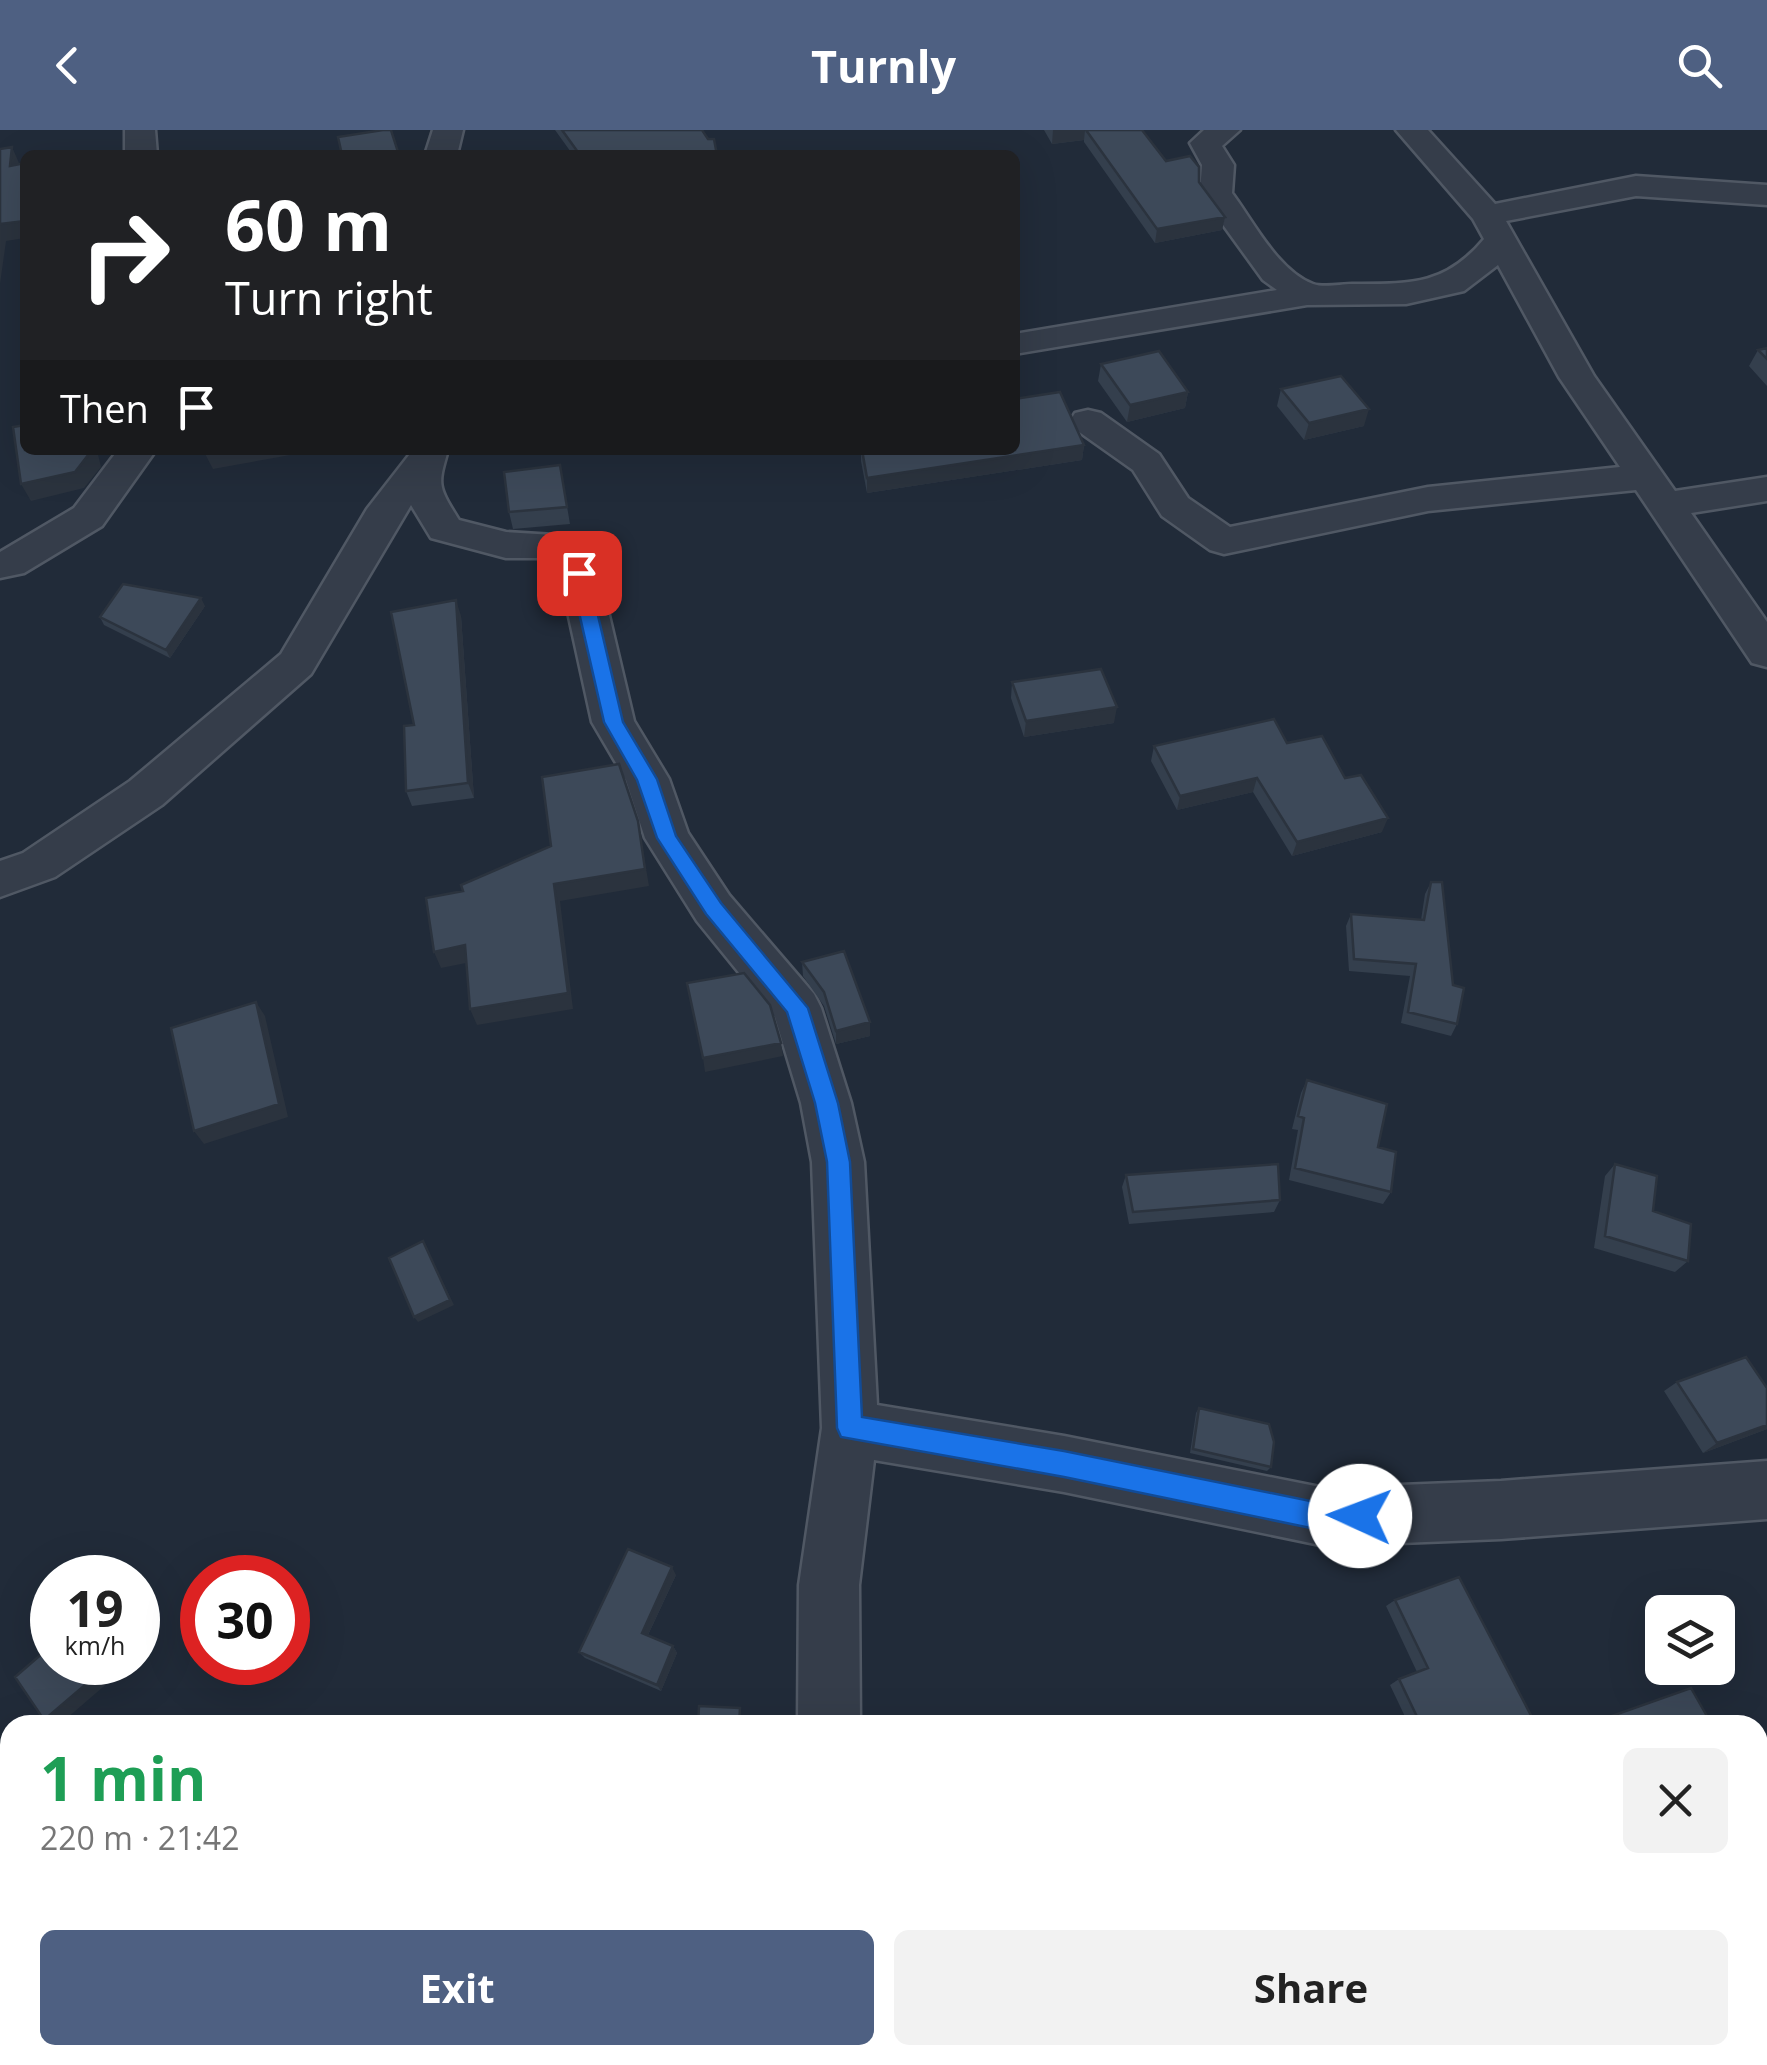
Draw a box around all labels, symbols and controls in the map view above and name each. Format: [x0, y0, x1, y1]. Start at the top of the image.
text: Turnly [811, 35, 956, 96]
icon: back [40, 38, 95, 93]
icon: search [1672, 38, 1727, 93]
text: 60 m [225, 176, 392, 272]
icon: right [60, 190, 190, 320]
text: Turn right [225, 267, 433, 328]
icon: arrive [169, 380, 224, 435]
text: Then [60, 382, 149, 434]
pin [537, 531, 622, 616]
icon: arrive [552, 546, 607, 601]
position arrow [1308, 1464, 1412, 1568]
speed limit sign: 30 [180, 1555, 310, 1685]
text: 19 [66, 1574, 124, 1642]
map controls [1645, 1595, 1735, 1685]
button: layers [1645, 1595, 1735, 1685]
text: km/h [65, 1628, 125, 1662]
text: 1 min [40, 1737, 207, 1819]
button: close [1623, 1748, 1728, 1853]
text: 220 m · 21:42 [40, 1816, 239, 1859]
button: Exit [40, 1930, 874, 2045]
button: Share [894, 1930, 1728, 2045]

